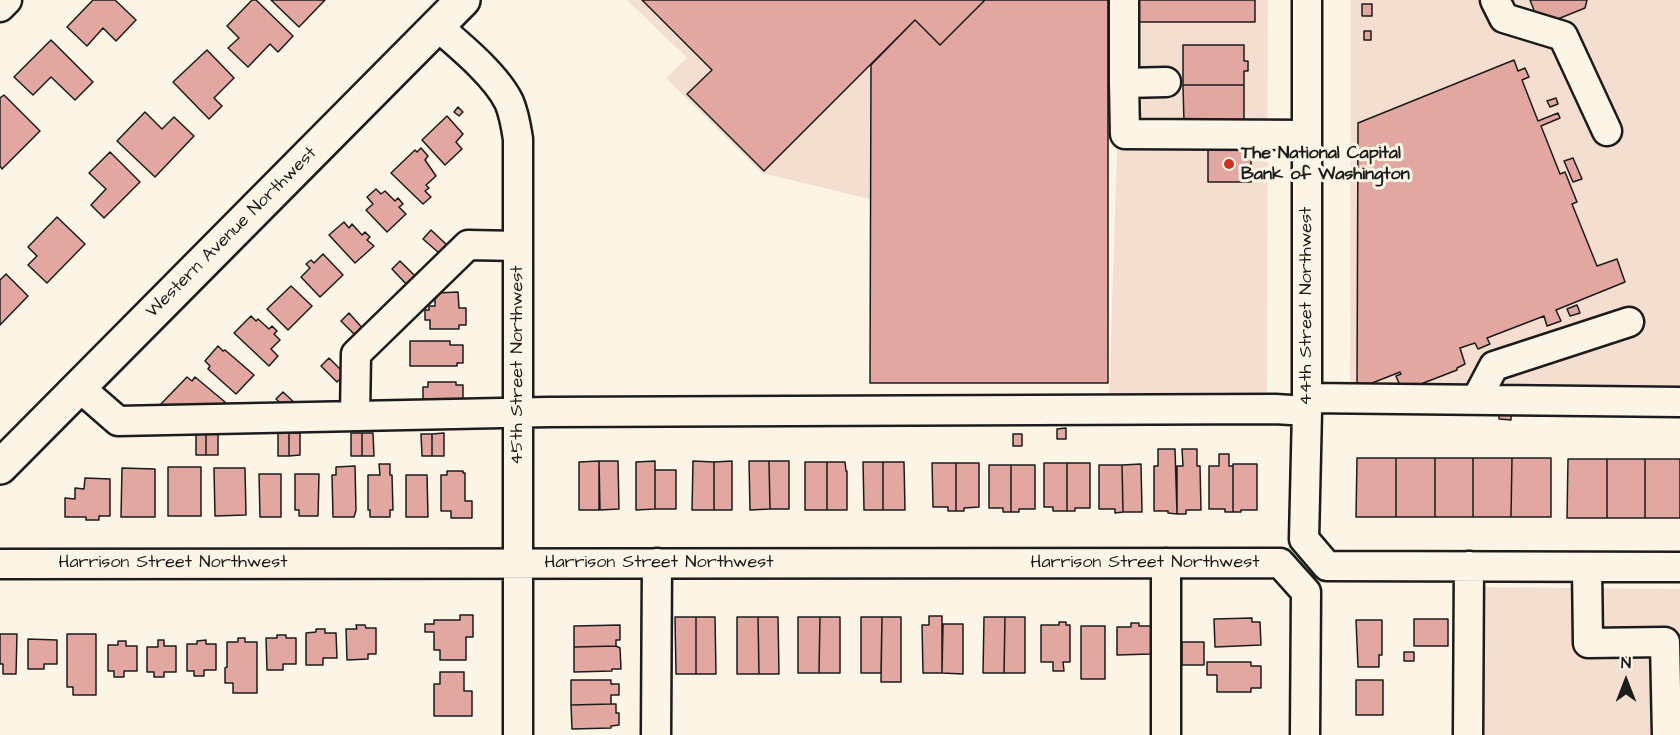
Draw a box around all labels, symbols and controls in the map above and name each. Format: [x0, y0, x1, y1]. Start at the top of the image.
street label: Western Avenue Northwest [142, 143, 322, 323]
place label: The National Capital Bank of Washington [1241, 143, 1410, 186]
marker: The National Capital Bank of Washington [1222, 157, 1236, 171]
street label: 44th Street Northwest [1296, 207, 1318, 405]
street label: 45th Street Northwest [507, 265, 529, 465]
street label: Harrison Street Northwest [59, 552, 287, 574]
street label: Harrison Street Northwest [545, 552, 773, 574]
street label: Harrison Street Northwest [1031, 552, 1259, 574]
north arrow [1596, 651, 1656, 711]
text: N [1621, 652, 1631, 674]

